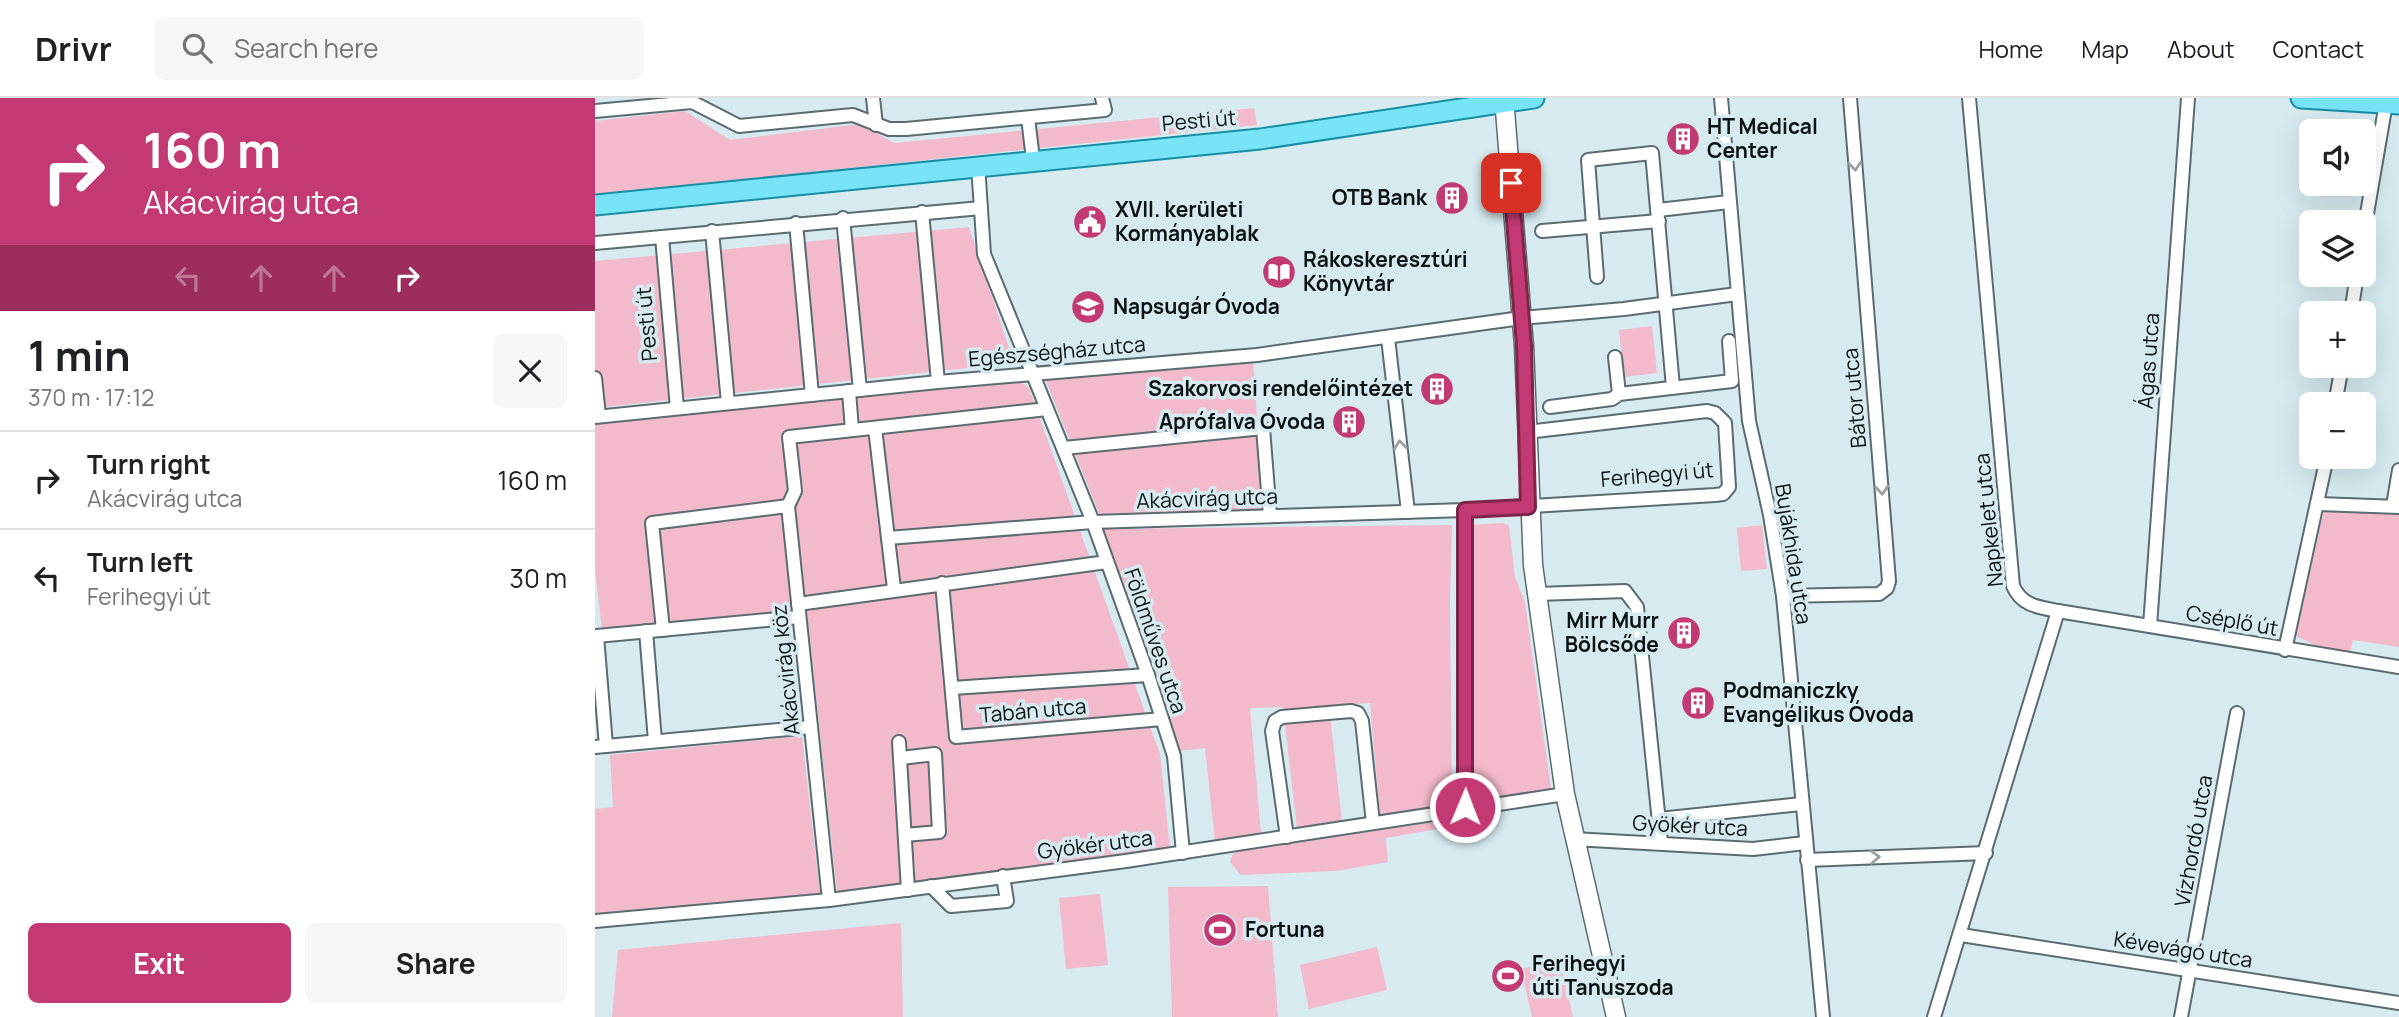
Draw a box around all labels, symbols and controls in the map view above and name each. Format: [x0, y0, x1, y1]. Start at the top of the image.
search box [154, 17, 644, 80]
text: Drivr [35, 26, 112, 71]
icon: search [178, 29, 216, 67]
text: Search here [234, 30, 378, 66]
text: Home [1978, 32, 2043, 65]
text: Map [2081, 32, 2129, 65]
text: About [2167, 32, 2235, 65]
text: Contact [2273, 32, 2364, 65]
street label: Pesti út [1161, 103, 1237, 137]
place label: HT Medical Center [1707, 112, 1818, 164]
text: 160 m [143, 116, 281, 183]
map controls [2299, 119, 2376, 469]
button: sound [2299, 119, 2376, 196]
building icon: HT Medical Center [1664, 120, 1702, 158]
icon: right [28, 126, 119, 217]
pin [1481, 153, 1541, 213]
one-way arrow [1847, 161, 1862, 172]
icon: arrive [1492, 164, 1530, 202]
building icon: OTB Bank [1433, 179, 1471, 217]
text: Akácvirág utca [143, 180, 359, 224]
place label: OTB Bank [1332, 183, 1428, 211]
place label: XVII. kerületi Kormányablak [1115, 195, 1259, 247]
public building icon: XVII. kerületi Kormányablak [1071, 203, 1109, 241]
button: layers [2299, 210, 2376, 287]
place label: Rákoskeresztúri Könyvtár [1303, 245, 1468, 297]
library icon: Rákoskeresztúri Könyvtár [1260, 253, 1298, 291]
icon: left [169, 259, 207, 297]
icon: ahead [242, 259, 280, 297]
icon: ahead [315, 259, 353, 297]
icon: right [388, 259, 426, 297]
street label: Pesti út [629, 286, 663, 362]
school or university icon: Napsugár Óvoda [1069, 288, 1107, 326]
place label: Napsugár Óvoda [1113, 292, 1280, 320]
button: + [2299, 301, 2376, 378]
street label: Ágas utca [2131, 312, 2165, 410]
text: 1 min [28, 326, 131, 384]
street label: Egészségház utca [967, 329, 1147, 373]
button: close [493, 334, 567, 408]
street label: Bátor utca [1836, 347, 1872, 449]
building icon: Szakorvosi rendelőintézet [1418, 370, 1456, 408]
place label: Szakorvosi rendelőintézet [1148, 374, 1413, 402]
text: 370 m · 17:12 [28, 381, 154, 413]
button: − [2299, 392, 2376, 469]
building icon: Aprófalva Óvoda [1330, 403, 1368, 441]
place label: Aprófalva Óvoda [1159, 407, 1325, 435]
one-way arrow [1393, 439, 1408, 451]
text: Turn right [87, 446, 211, 482]
street label: Napkelet utca [1967, 452, 2009, 588]
street label: Ferihegyi út [1599, 455, 1715, 493]
icon: right [28, 461, 66, 499]
text: 160 m [498, 462, 567, 498]
street label: Bujákhida utca [1769, 481, 1819, 626]
text: Akácvirág utca [87, 482, 242, 514]
street label: Akácvirág utca [1136, 482, 1278, 514]
one-way arrow [1874, 485, 1889, 496]
text: Turn left [87, 544, 194, 580]
icon: left [28, 559, 66, 597]
text: 30 m [510, 560, 567, 596]
street label: Földműves utca [1118, 564, 1194, 717]
text: Ferihegyi út [87, 580, 211, 612]
street label: Cséplő út [2184, 598, 2280, 642]
street label: Akácvirág köz [764, 603, 806, 737]
place label: Mirr Murr Bölcsőde [1565, 606, 1659, 658]
building icon: Mirr Murr Bölcsőde [1665, 614, 1703, 652]
place label: Podmaniczky Evangélikus Óvoda [1723, 676, 1914, 728]
building icon: Podmaniczky Evangélikus Óvoda [1679, 684, 1717, 722]
street label: Tabán utca [978, 691, 1088, 729]
position arrow [1428, 770, 1502, 844]
street label: Vízhordó utca [2168, 773, 2218, 909]
street label: Gyökér utca [1632, 808, 1749, 842]
street label: Gyökér utca [1036, 823, 1154, 865]
one-way arrow [1870, 850, 1881, 865]
sports icon: Fortuna [1201, 911, 1239, 949]
place label: Fortuna [1245, 915, 1325, 943]
button: Exit [28, 923, 291, 1003]
button: Share [305, 923, 567, 1003]
street label: Kévevágó utca [2112, 924, 2255, 974]
place label: Ferihegyi úti Tanuszoda [1532, 949, 1674, 1001]
sports icon: Ferihegyi úti Tanuszoda [1489, 957, 1527, 995]

